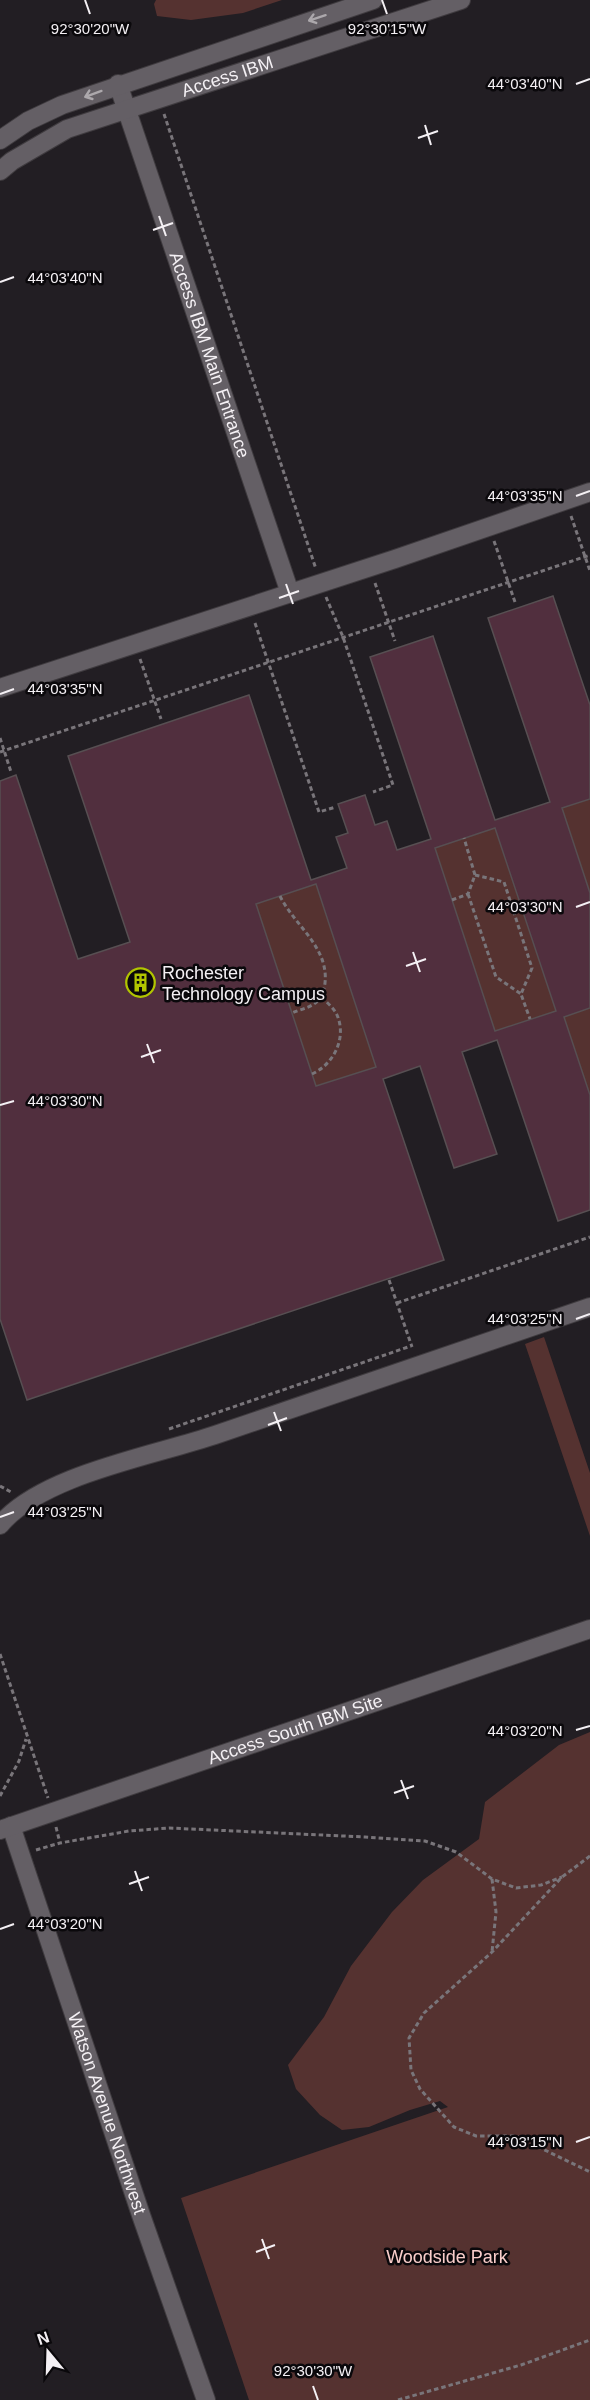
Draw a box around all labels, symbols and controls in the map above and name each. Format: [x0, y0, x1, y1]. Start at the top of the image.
one-way arrow [308, 13, 327, 24]
text: 92°30'20"W [51, 20, 130, 37]
text: 92°30'15"W [348, 20, 427, 37]
street label: Access IBM [179, 52, 276, 101]
text: 44°03'40"N [487, 75, 563, 92]
one-way arrow [84, 89, 102, 100]
street label: Access IBM Main Entrance [165, 249, 254, 461]
text: 44°03'40"N [27, 269, 103, 286]
text: 44°03'35"N [487, 487, 563, 504]
text: 44°03'35"N [27, 680, 103, 697]
text: 44°03'30"N [487, 898, 563, 915]
place label: Rochester Technology Campus [162, 963, 325, 1004]
building icon: Rochester Technology Campus [125, 967, 157, 999]
text: 44°03'30"N [27, 1092, 103, 1109]
text: 44°03'25"N [487, 1310, 563, 1327]
text: 44°03'25"N [27, 1503, 103, 1520]
street label: Access South IBM Site [205, 1690, 385, 1768]
text: 44°03'20"N [487, 1722, 563, 1739]
text: 44°03'20"N [27, 1915, 103, 1932]
street label: Watson Avenue Northwest [64, 2010, 150, 2217]
text: 44°03'15"N [487, 2133, 563, 2150]
park label: Woodside Park [386, 2247, 509, 2267]
north arrow [18, 2322, 78, 2382]
text: N [35, 2328, 52, 2348]
text: 92°30'30"W [274, 2362, 353, 2379]

